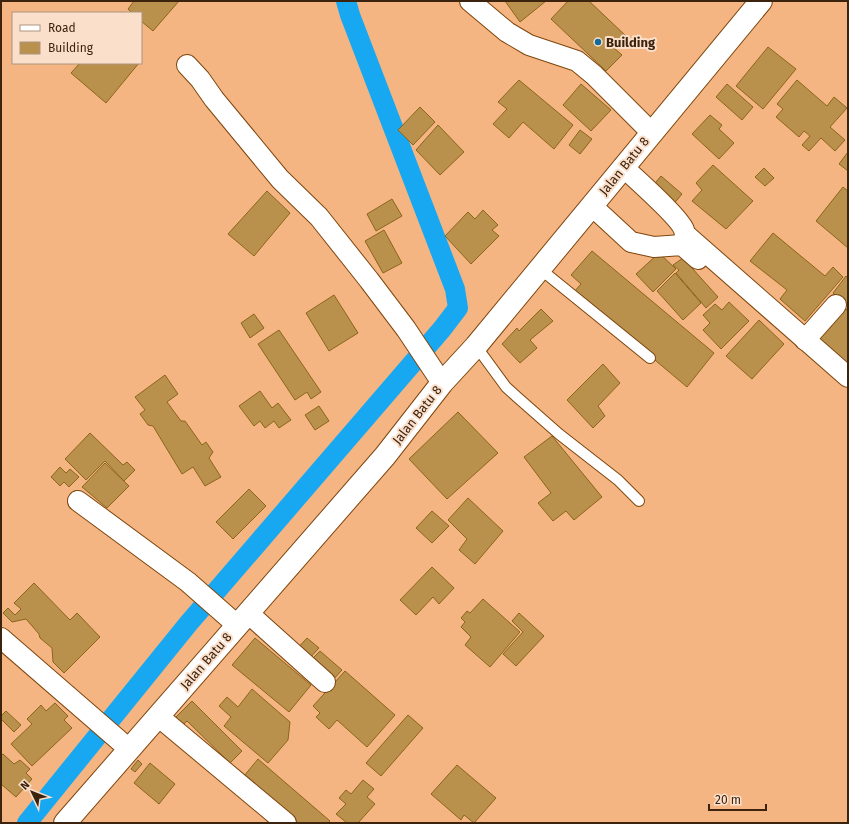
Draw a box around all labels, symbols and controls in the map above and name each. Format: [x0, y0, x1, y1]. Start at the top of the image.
legend [12, 12, 142, 64]
text: Road [48, 21, 76, 35]
place label: Building [606, 35, 656, 50]
marker: Building [593, 37, 603, 47]
text: Building [48, 41, 94, 55]
street label: Jalan Batu 8 [596, 134, 652, 198]
street label: Jalan Batu 8 [389, 383, 445, 447]
street label: Jalan Batu 8 [177, 629, 235, 693]
north arrow [12, 772, 52, 812]
text: N [18, 778, 32, 793]
scale bar [709, 786, 766, 812]
text: 20 m [715, 793, 741, 807]

